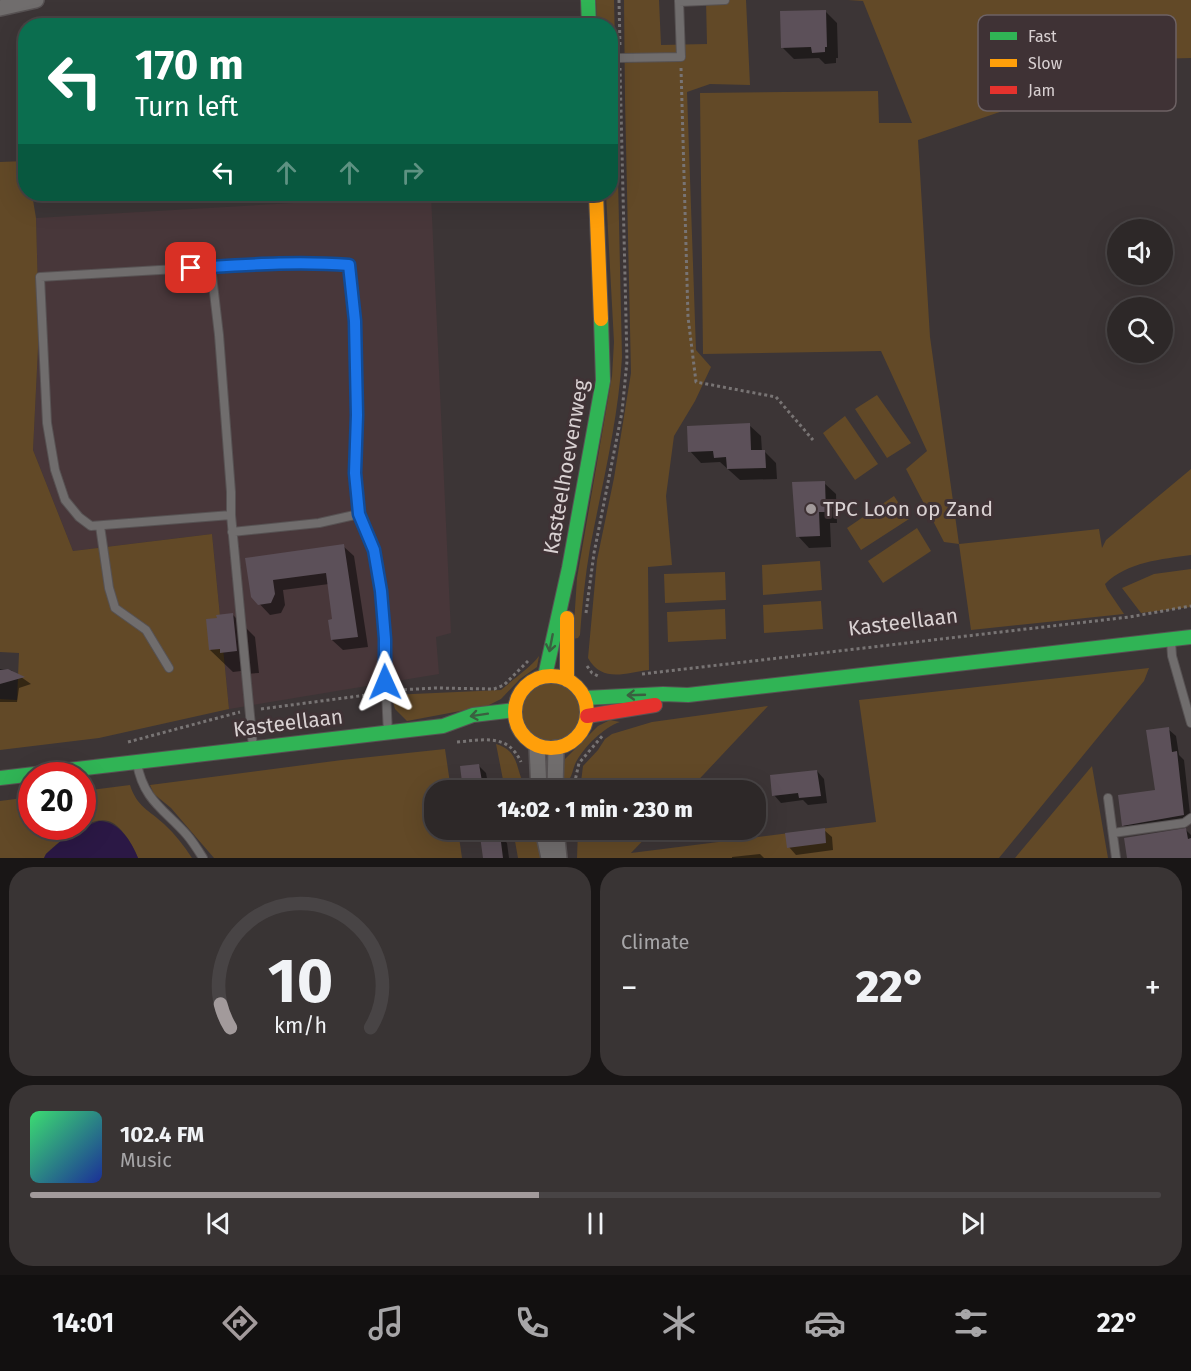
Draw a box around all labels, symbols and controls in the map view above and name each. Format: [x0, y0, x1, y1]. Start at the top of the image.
legend [978, 15, 1176, 111]
text: Fast [1028, 27, 1057, 46]
text: 170 m [135, 40, 244, 90]
icon: left [36, 42, 114, 120]
text: Slow [1028, 54, 1063, 73]
text: Jam [1028, 81, 1055, 100]
text: Turn left [135, 91, 238, 123]
icon: left [207, 156, 240, 189]
icon: ahead [270, 156, 303, 189]
icon: ahead [333, 156, 366, 189]
icon: right [396, 156, 429, 189]
map controls [1107, 219, 1173, 363]
button: sound [1107, 219, 1173, 285]
pin [165, 242, 216, 293]
icon: arrive [174, 251, 207, 284]
button: search [1107, 297, 1173, 363]
street label: Kasteelhoevenweg [538, 378, 594, 556]
place label: TPC Loon op Zand [823, 496, 993, 522]
marker: TPC Loon op Zand [804, 502, 818, 516]
street label: Kasteellaan [846, 602, 960, 642]
one-way arrow [545, 632, 556, 652]
position arrow [353, 650, 417, 714]
one-way arrow [627, 689, 647, 701]
street label: Kasteellaan [231, 703, 345, 743]
one-way arrow [469, 709, 489, 720]
speed limit sign: 20 [18, 762, 96, 840]
text: 14:02 · 1 min · 230 m [497, 796, 693, 823]
text: Climate [621, 930, 689, 954]
text: 10 [267, 944, 333, 1019]
text: 22° [856, 960, 926, 1014]
text: − [621, 968, 638, 1008]
text: + [1145, 968, 1161, 1008]
text: km/h [273, 1014, 327, 1040]
text: 102.4 FM [120, 1121, 204, 1148]
text: Music [120, 1148, 172, 1172]
icon: previous [202, 1207, 235, 1240]
icon: pause [579, 1207, 612, 1240]
icon: next [956, 1207, 989, 1240]
icon: directions [219, 1302, 261, 1344]
icon: music [365, 1302, 407, 1344]
icon: phone [511, 1302, 553, 1344]
icon: climate [658, 1302, 700, 1344]
icon: car [804, 1302, 846, 1344]
icon: filters [950, 1302, 992, 1344]
text: 14:01 [52, 1307, 114, 1339]
text: 22° [1097, 1307, 1139, 1339]

